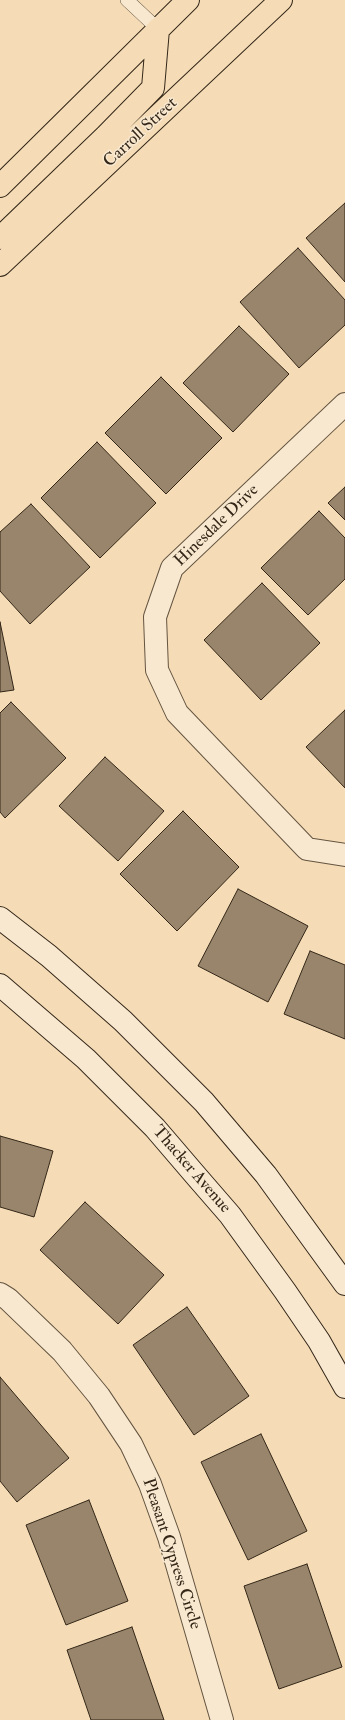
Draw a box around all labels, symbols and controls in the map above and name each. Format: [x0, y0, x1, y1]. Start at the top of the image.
street label: Carroll Street [100, 94, 182, 172]
street label: Hinesdale Drive [171, 481, 263, 571]
street label: Thacker Avenue [147, 1122, 235, 1218]
street label: Pleasant Cypress Circle [137, 1476, 205, 1632]

